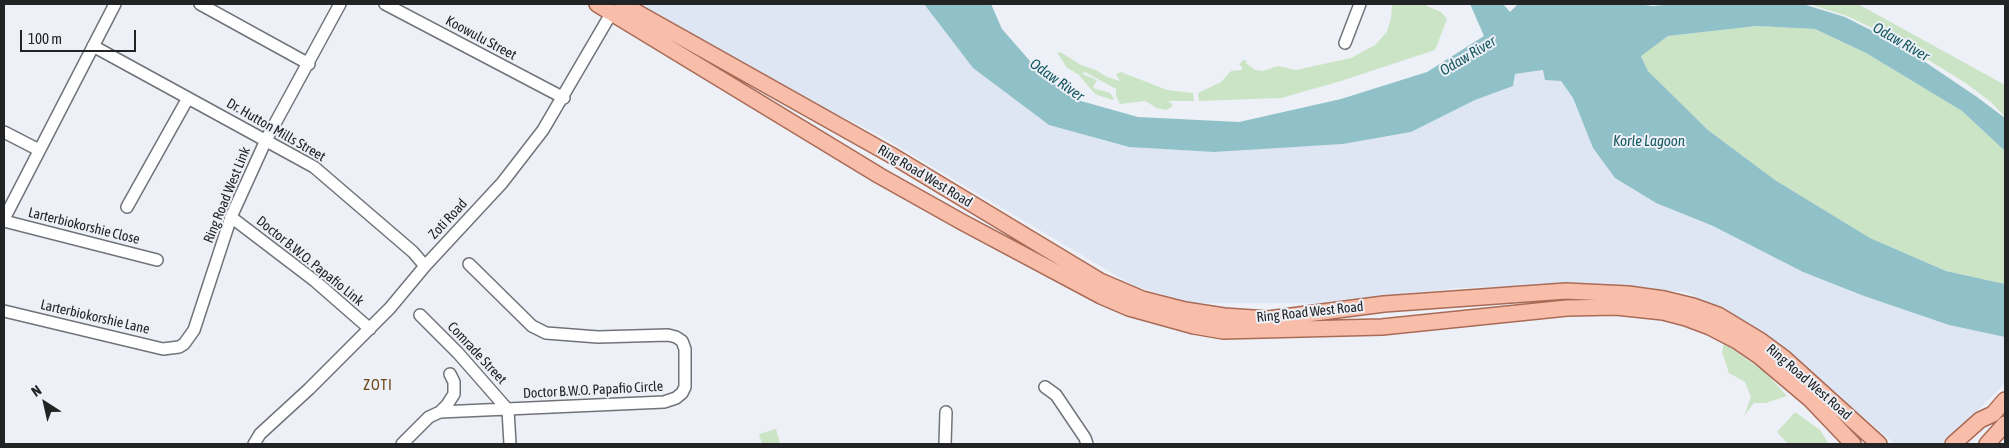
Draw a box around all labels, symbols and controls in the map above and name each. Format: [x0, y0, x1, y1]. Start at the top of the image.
street label: Koowulu Street [443, 12, 519, 64]
water label: Odaw River [1870, 19, 1932, 65]
scale bar [22, 20, 139, 52]
text: 100 m [28, 30, 62, 47]
water label: Odaw River [1437, 32, 1499, 80]
water label: Odaw River [1026, 55, 1088, 105]
street label: Dr. Hutton Mills Street [224, 95, 328, 165]
water label: Korle Lagoon [1613, 132, 1685, 150]
street label: Ring Road West Road [875, 141, 975, 211]
street label: Ring Road West Link [200, 144, 254, 246]
street label: Zoti Road [425, 195, 471, 243]
street label: Larterbiokorshie Close [27, 204, 141, 248]
street label: Doctor B.W.O. Papafio Link [253, 213, 367, 309]
street label: Larterbiokorshie Lane [39, 296, 151, 338]
street label: Ring Road West Road [1256, 298, 1364, 326]
street label: Comrade Street [444, 318, 510, 388]
street label: Ring Road West Road [1763, 340, 1855, 424]
district label: ZOTI [363, 376, 393, 394]
north arrow [20, 378, 70, 428]
street label: Doctor B.W.O. Papafio Circle [523, 378, 663, 402]
text: N [28, 382, 44, 400]

